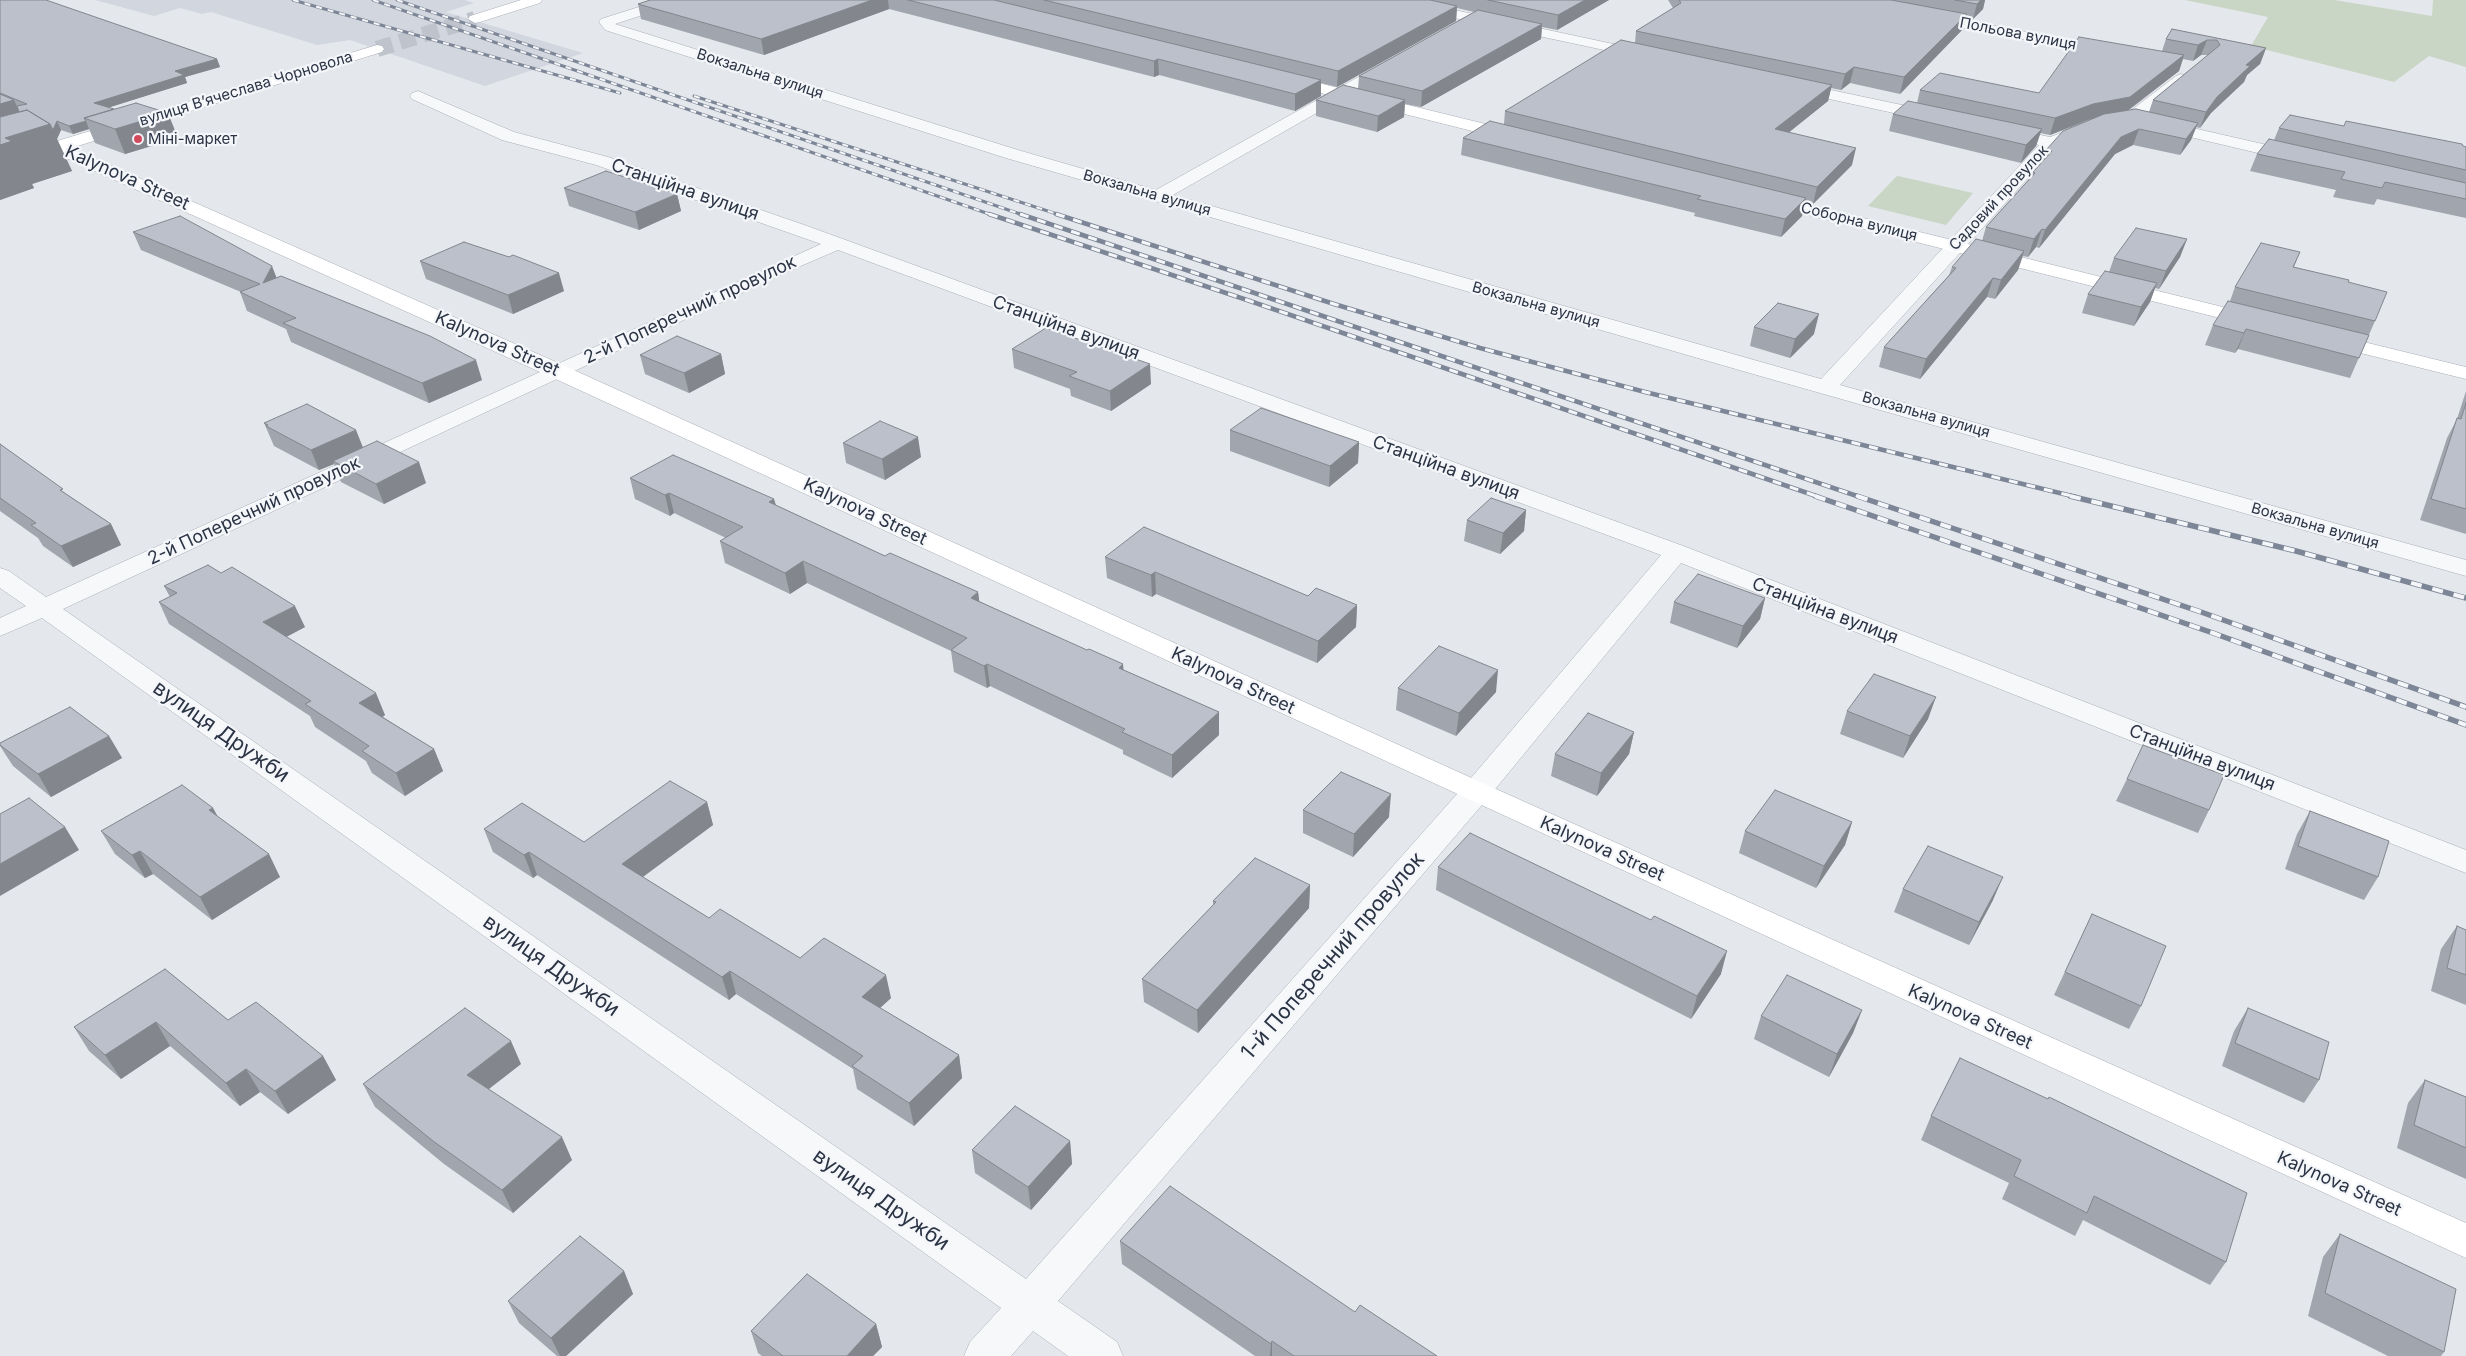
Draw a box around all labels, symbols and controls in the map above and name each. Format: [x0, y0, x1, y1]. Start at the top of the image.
street label: Польова вулиця [1958, 14, 2078, 54]
street label: Вокзальна вулиця [694, 45, 826, 103]
street label: вулиця Вʼячеслава Чорновола [137, 48, 355, 130]
place label: Міні-маркет [148, 130, 237, 148]
marker: Міні-маркет [132, 133, 144, 145]
street label: Kalynova Street [61, 141, 193, 215]
street label: Садовий провулок [1946, 142, 2052, 254]
street label: Станційна вулиця [608, 155, 762, 225]
street label: Вокзальна вулиця [1081, 166, 1213, 220]
street label: Соборна вулиця [1799, 199, 1919, 245]
street label: 2-й Поперечний провулок [580, 251, 800, 369]
street label: Вокзальна вулиця [1470, 278, 1602, 332]
street label: Станційна вулиця [989, 291, 1143, 365]
street label: Kalynova Street [431, 307, 563, 381]
street label: Вокзальна вулиця [1860, 388, 1992, 442]
street label: Станційна вулиця [1369, 431, 1523, 505]
street label: 2-й Поперечний провулок [144, 452, 364, 570]
street label: Kalynova Street [800, 474, 930, 550]
street label: Вокзальна вулиця [2249, 499, 2381, 553]
street label: Станційна вулиця [1749, 573, 1901, 649]
street label: Kalynova Street [1168, 643, 1298, 719]
street label: вулиця Дружби [148, 676, 294, 788]
street label: Станційна вулиця [2126, 720, 2278, 796]
street label: Kalynova Street [1536, 812, 1668, 886]
street label: 1-й Поперечний провулок [1236, 847, 1430, 1065]
street label: вулиця Дружби [478, 910, 624, 1022]
street label: Kalynova Street [1904, 980, 2036, 1054]
street label: вулиця Дружби [808, 1144, 954, 1256]
street label: Kalynova Street [2273, 1147, 2405, 1221]

